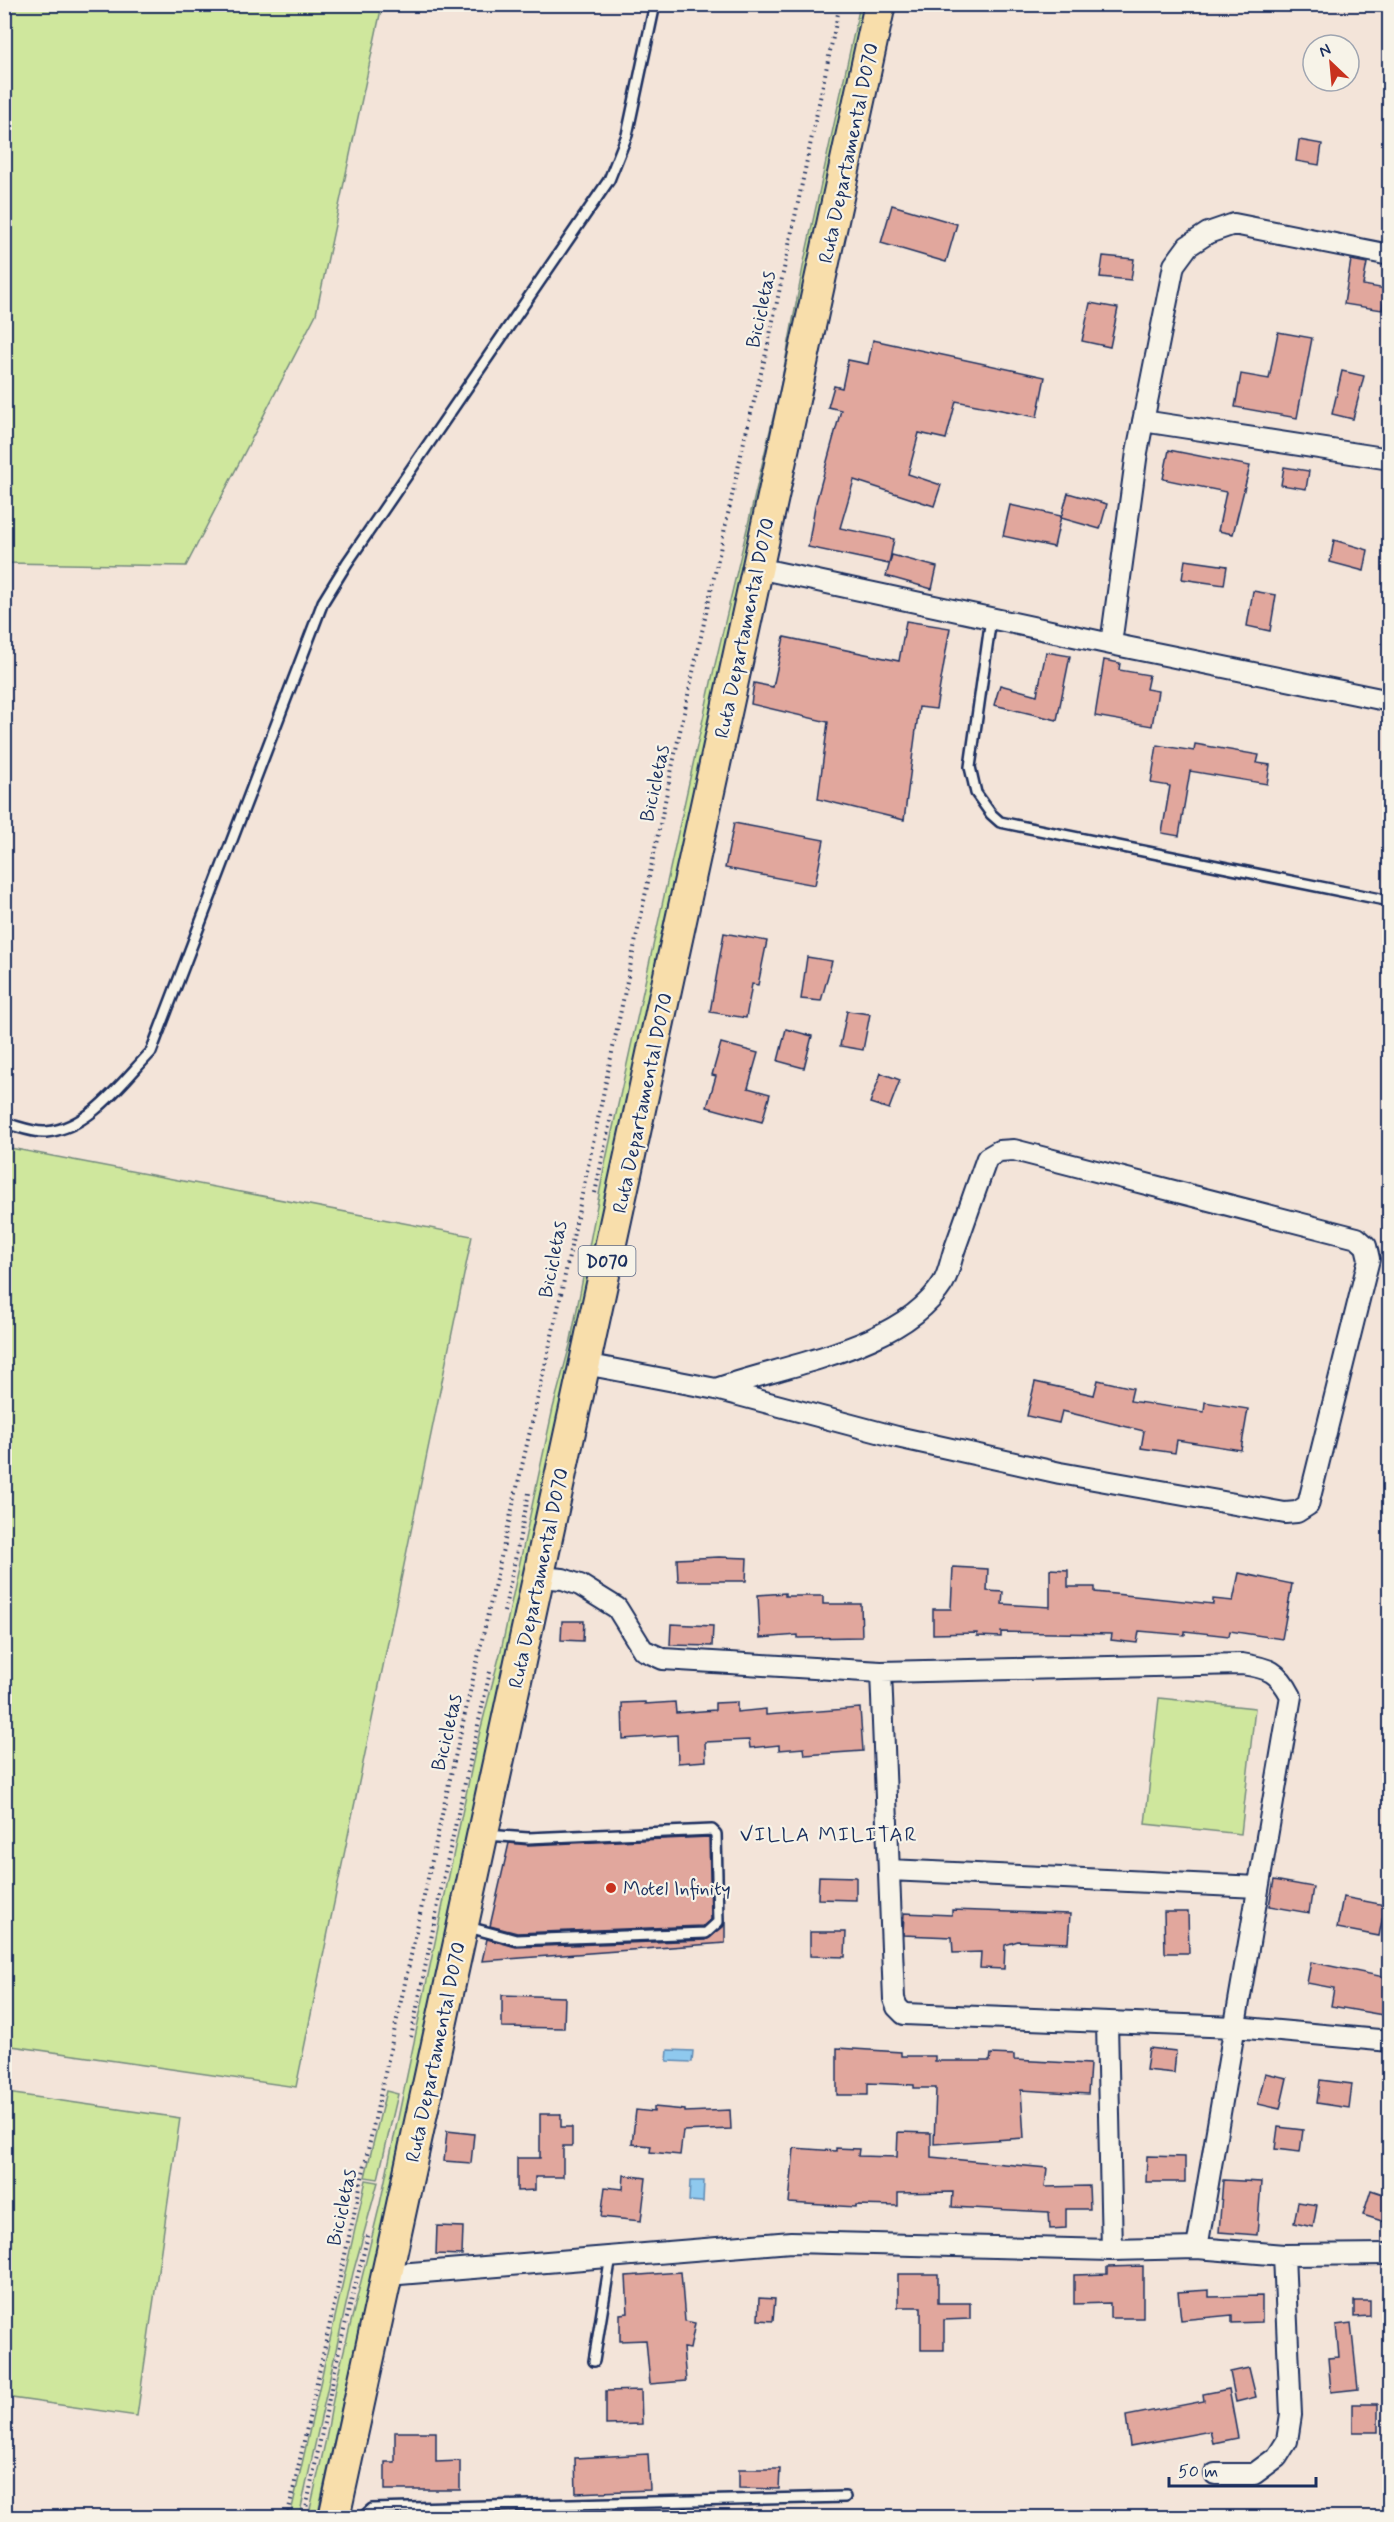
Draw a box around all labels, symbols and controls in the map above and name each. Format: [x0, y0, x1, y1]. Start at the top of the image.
north arrow [1301, 33, 1361, 93]
text: N [1316, 39, 1334, 63]
street label: Ruta Departamental D070 [813, 41, 886, 266]
street label: Bicicletas [740, 268, 783, 350]
street label: Ruta Departamental D070 [709, 516, 782, 741]
street label: Bicicletas [634, 742, 677, 824]
street label: Ruta Departamental D070 [607, 991, 680, 1216]
street label: Bicicletas [533, 1218, 574, 1300]
road number: D070 [578, 1246, 636, 1276]
street label: Ruta Departamental D070 [503, 1466, 576, 1691]
street label: Bicicletas [426, 1691, 469, 1773]
district label: VILLA MILITAR [740, 1821, 918, 1849]
place label: Motel Infinity [623, 1876, 731, 1903]
marker: Motel Infinity [604, 1881, 618, 1895]
street label: Ruta Departamental D070 [400, 1940, 473, 2165]
street label: Bicicletas [321, 2166, 364, 2248]
scale bar [1169, 2450, 1316, 2488]
text: 50 m [1178, 2460, 1218, 2484]

